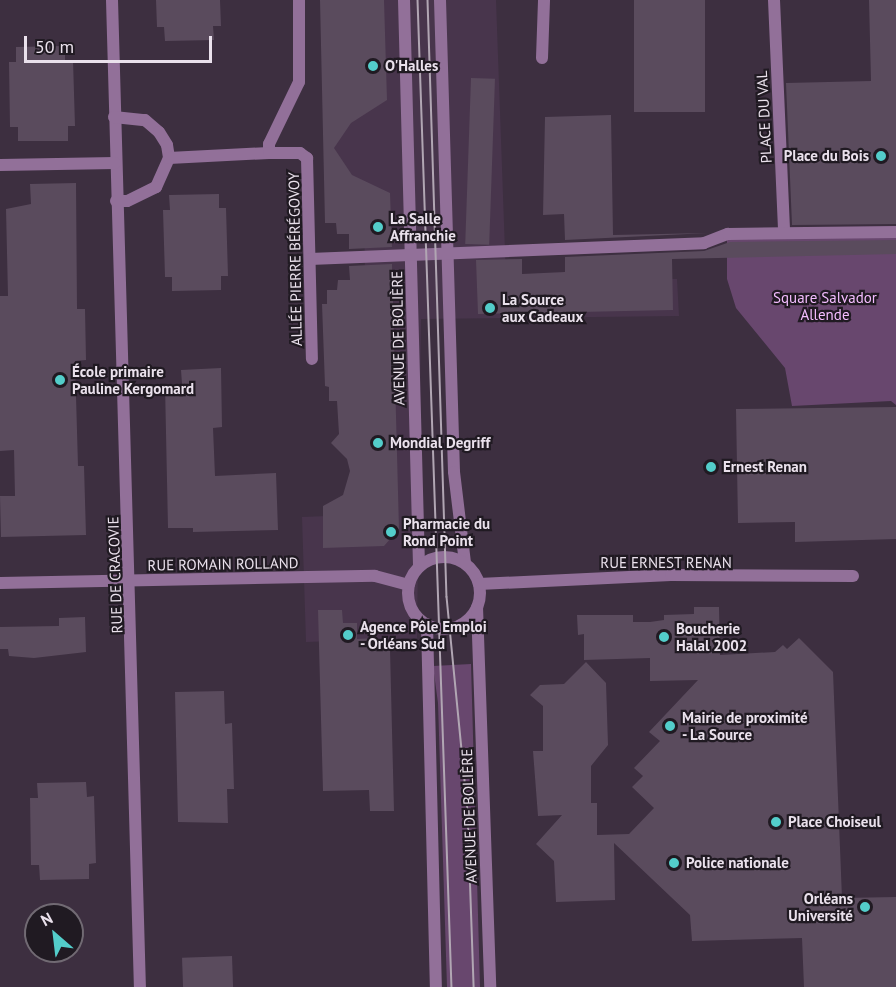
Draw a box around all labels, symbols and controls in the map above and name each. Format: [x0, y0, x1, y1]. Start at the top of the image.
scale bar [27, 24, 214, 62]
text: 50 m [35, 35, 74, 58]
place label: O'Halles [385, 57, 438, 75]
marker: O'Halles [366, 59, 380, 73]
street label: PLACE DU VAL [753, 70, 775, 164]
place label: Place du Bois [784, 147, 869, 165]
marker: Place du Bois [874, 149, 888, 163]
street label: ALLÉE PIERRE BÉRÉGOVOY [284, 172, 306, 346]
place label: La Salle Affranchie [390, 209, 456, 244]
marker: La Salle Affranchie [371, 220, 385, 234]
street label: AVENUE DE BOLIÈRE [388, 271, 408, 405]
park label: Square Salvador Allende [773, 288, 877, 323]
place label: La Source aux Cadeaux [502, 290, 584, 325]
marker: La Source aux Cadeaux [483, 301, 497, 315]
place label: École primaire Pauline Kergomard [72, 362, 194, 397]
marker: École primaire Pauline Kergomard [53, 373, 67, 387]
place label: Mondial Degriff [390, 434, 490, 452]
marker: Mondial Degriff [371, 436, 385, 450]
place label: Ernest Renan [723, 458, 807, 476]
marker: Ernest Renan [704, 460, 718, 474]
place label: Pharmacie du Rond Point [403, 514, 490, 549]
street label: RUE DE CRACOVIE [104, 516, 126, 634]
marker: Pharmacie du Rond Point [384, 525, 398, 539]
street label: RUE ROMAIN ROLLAND [147, 554, 299, 574]
street label: RUE ERNEST RENAN [600, 554, 732, 572]
place label: Agence Pôle Emploi - Orléans Sud [360, 617, 487, 652]
place label: Boucherie Halal 2002 [676, 619, 747, 654]
marker: Agence Pôle Emploi - Orléans Sud [341, 628, 355, 642]
marker: Boucherie Halal 2002 [657, 630, 671, 644]
place label: Mairie de proximité - La Source [682, 708, 808, 743]
marker: Mairie de proximité - La Source [663, 719, 677, 733]
street label: AVENUE DE BOLIÈRE [458, 748, 480, 884]
place label: Place Choiseul [788, 813, 881, 831]
marker: Place Choiseul [769, 815, 783, 829]
place label: Police nationale [686, 854, 789, 872]
marker: Police nationale [667, 856, 681, 870]
place label: Orléans Université [788, 889, 853, 924]
marker: Orléans Université [858, 900, 872, 914]
north arrow [24, 903, 84, 963]
text: N [37, 908, 56, 930]

